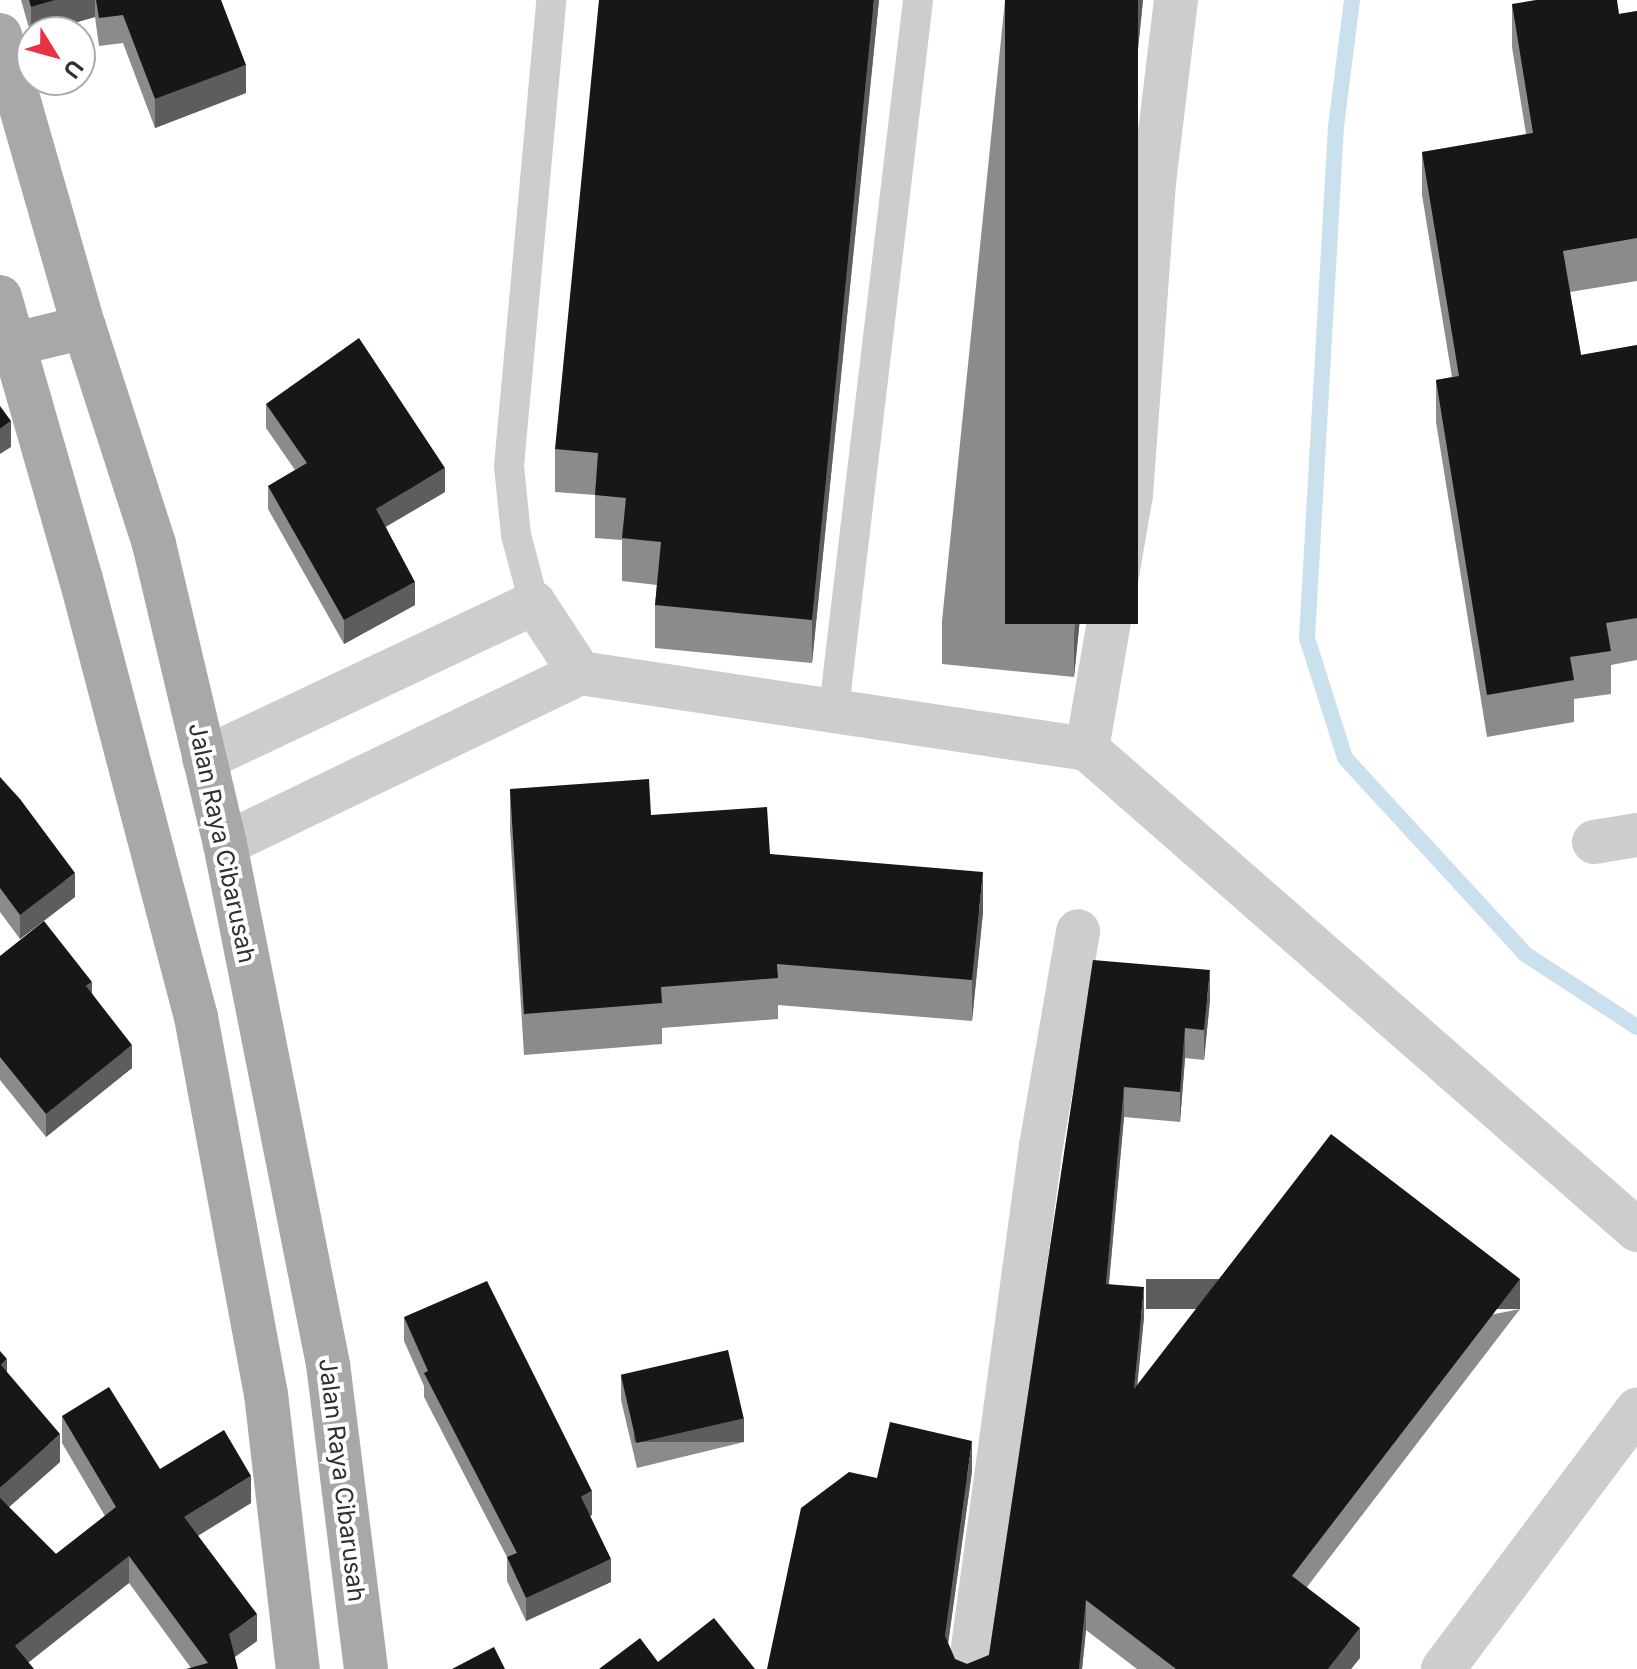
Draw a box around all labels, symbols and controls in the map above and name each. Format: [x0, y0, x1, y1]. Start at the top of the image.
north arrow [16, 16, 96, 96]
text: U [58, 55, 89, 83]
street label: Jalan Raya Cibarusah [182, 720, 262, 966]
street label: Jalan Raya Cibarusah [313, 1357, 371, 1603]

